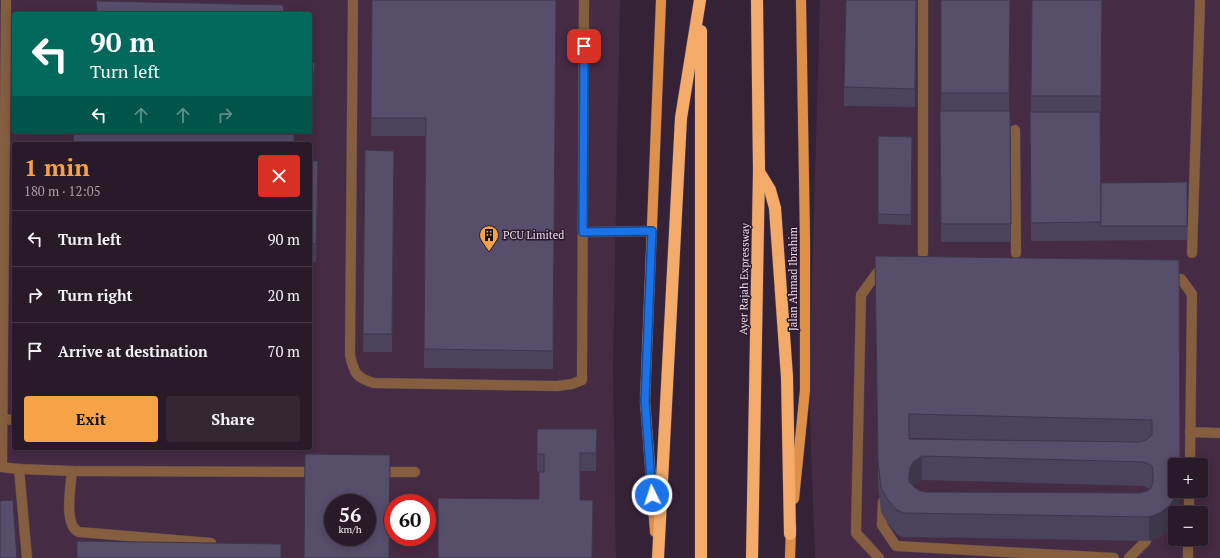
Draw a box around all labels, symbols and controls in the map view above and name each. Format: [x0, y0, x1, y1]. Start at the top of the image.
text: 90 m [90, 23, 155, 60]
icon: left [24, 28, 76, 80]
pin [567, 29, 601, 63]
icon: arrive [573, 35, 595, 57]
text: Turn left [90, 59, 160, 83]
icon: left [88, 104, 110, 126]
icon: ahead [130, 104, 152, 126]
icon: ahead [172, 104, 194, 126]
icon: right [214, 104, 236, 126]
text: 1 min [24, 151, 90, 183]
button: close [258, 155, 300, 197]
text: 180 m · 12:05 [24, 182, 101, 200]
street label: Ayer Rajah Expressway [736, 223, 752, 335]
building icon: PCU Limited [478, 224, 500, 252]
street label: Jalan Ahmad Ibrahim [786, 227, 800, 331]
icon: left [24, 228, 46, 250]
place label: PCU Limited [503, 228, 564, 242]
text: Turn left [58, 229, 122, 249]
text: 90 m [267, 229, 300, 249]
icon: right [24, 284, 46, 306]
text: Turn right [58, 285, 133, 305]
text: 20 m [267, 285, 300, 305]
icon: arrive [24, 340, 46, 362]
text: Arrive at destination [58, 341, 208, 361]
text: 70 m [267, 341, 300, 361]
button: Exit [24, 396, 158, 442]
button: Share [166, 396, 300, 442]
map controls [1168, 458, 1208, 546]
button: + [1168, 458, 1208, 498]
position arrow [631, 474, 673, 516]
speed limit sign: 60 [384, 494, 436, 546]
text: 56 [339, 501, 361, 528]
button: − [1168, 506, 1208, 546]
text: km/h [338, 523, 362, 536]

